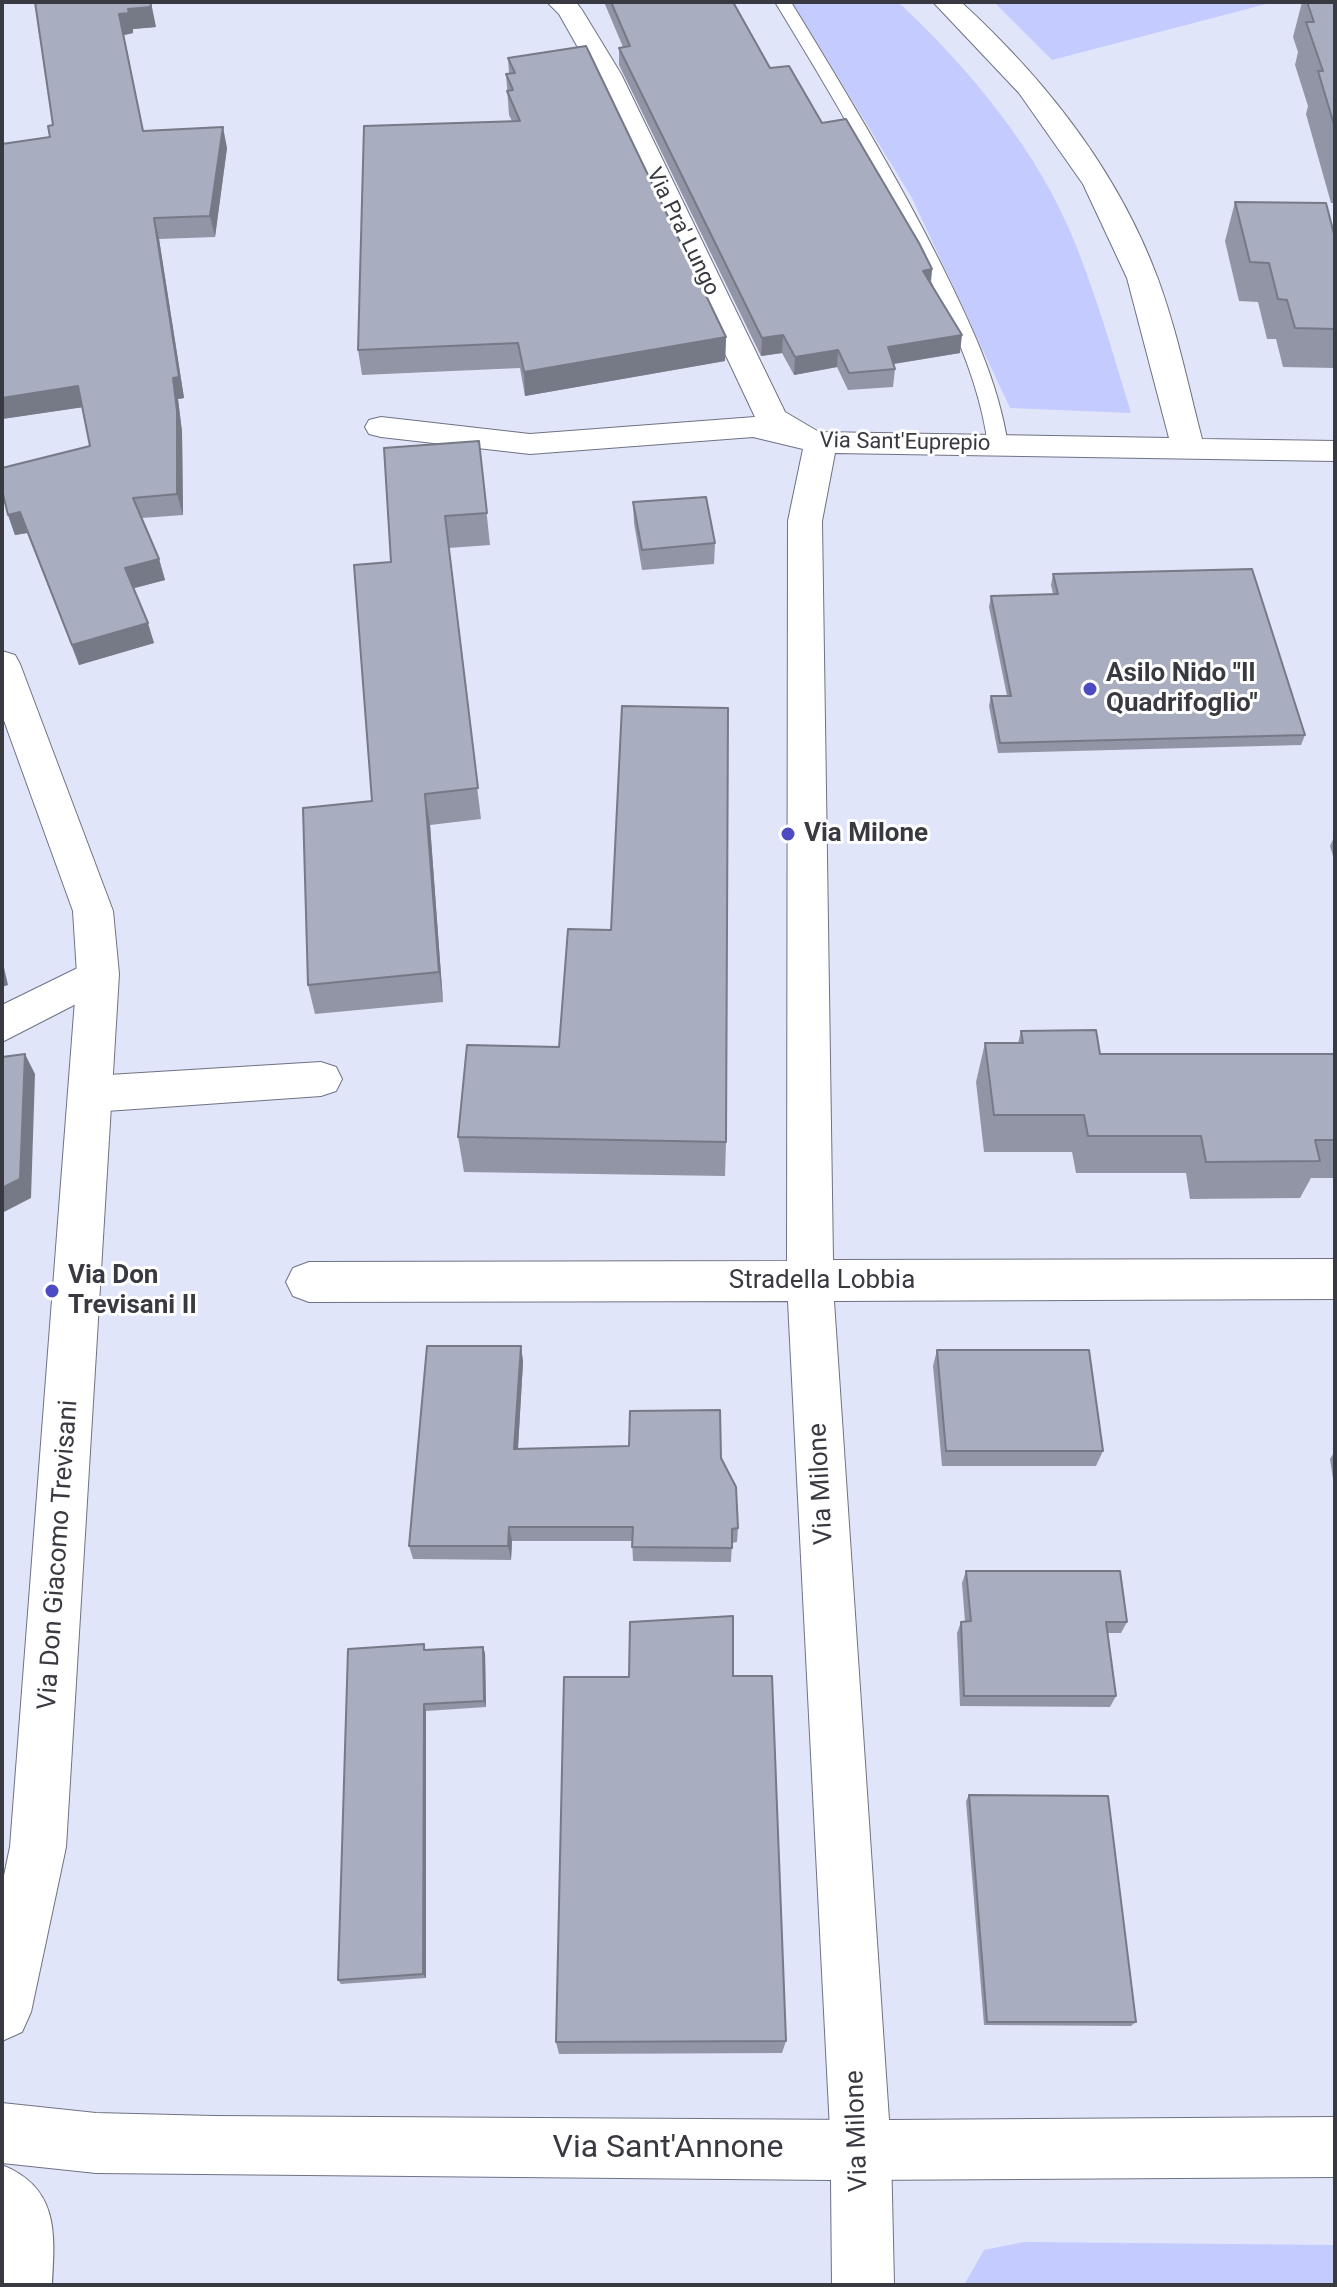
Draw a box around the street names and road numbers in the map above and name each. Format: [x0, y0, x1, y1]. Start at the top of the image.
street label: Via Pra' Lungo [640, 164, 724, 300]
street label: Via Sant'Euprepio [819, 428, 991, 458]
street label: Stradella Lobbia [729, 1265, 915, 1297]
street label: Via Don Giacomo Trevisani [33, 1399, 85, 1711]
street label: Via Milone [803, 1422, 841, 1546]
street label: Via Milone [840, 2070, 876, 2192]
street label: Via Sant'Annone [553, 2130, 783, 2168]

